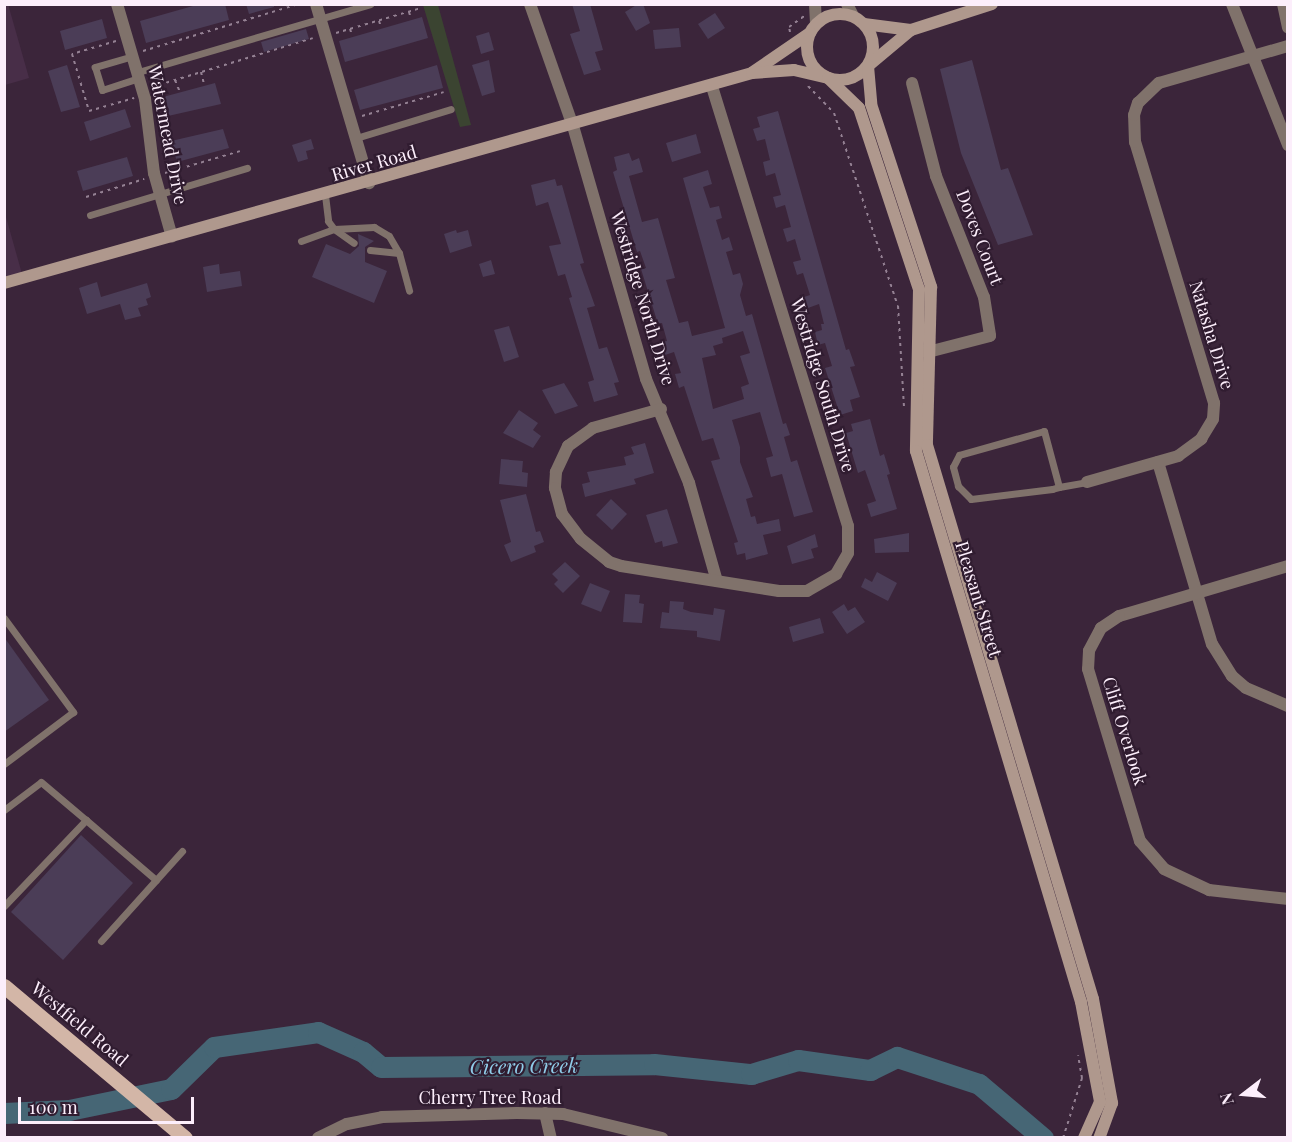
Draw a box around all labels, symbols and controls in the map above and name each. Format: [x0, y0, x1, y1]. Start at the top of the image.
street label: Watermead Drive [144, 64, 192, 206]
street label: River Road [329, 140, 419, 186]
street label: Doves Court [952, 186, 1008, 288]
street label: Westridge North Drive [606, 208, 680, 388]
street label: Natasha Drive [1185, 278, 1239, 392]
street label: Westridge South Drive [786, 295, 860, 475]
street label: Pleasant Street [951, 538, 1007, 660]
street label: Cliff Overlook [1098, 674, 1152, 788]
street label: Westfield Road [27, 977, 133, 1071]
water label: Cicero Creek [470, 1052, 578, 1078]
north arrow [1214, 1064, 1274, 1124]
scale bar [21, 1085, 196, 1123]
street label: Cherry Tree Road [418, 1086, 562, 1108]
text: N [1215, 1091, 1238, 1108]
text: 100 m [29, 1095, 78, 1119]

